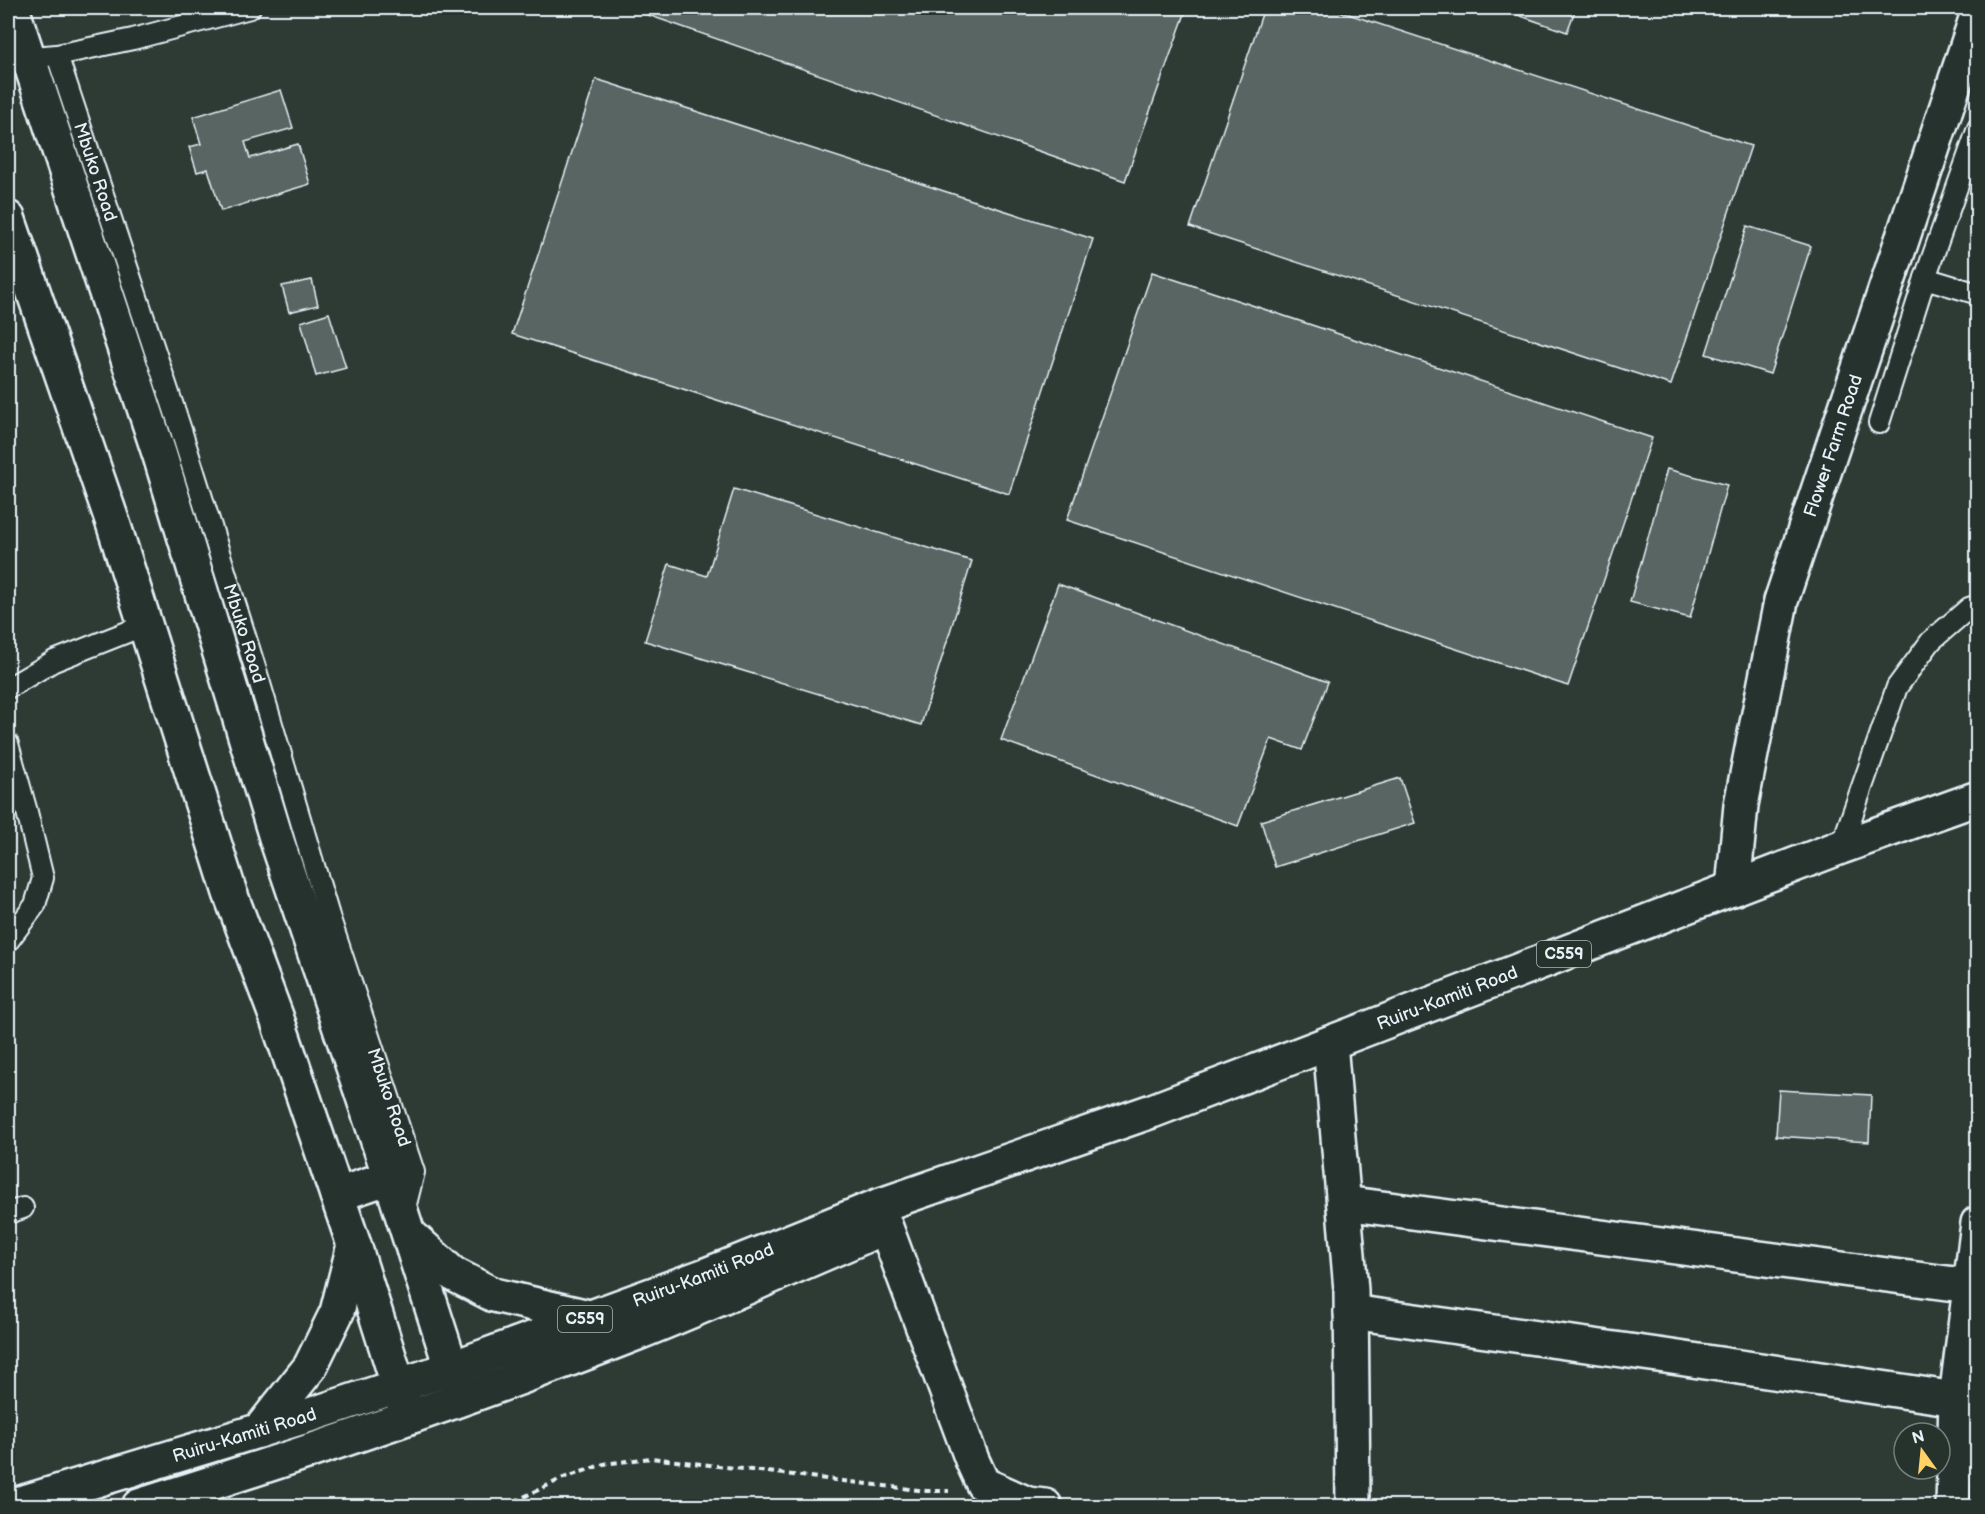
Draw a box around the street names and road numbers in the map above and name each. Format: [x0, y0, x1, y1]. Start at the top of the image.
street label: Mbuko Road [70, 120, 122, 224]
street label: Flower Farm Road [1799, 372, 1867, 520]
street label: Mbuko Road [219, 581, 270, 685]
road number: C559 [1537, 941, 1591, 967]
street label: Ruiru-Kamiti Road [1374, 961, 1521, 1034]
street label: Mbuko Road [363, 1045, 415, 1149]
street label: Ruiru-Kamiti Road [630, 1238, 777, 1311]
road number: C559 [558, 1306, 612, 1332]
street label: Ruiru-Kamiti Road [170, 1403, 319, 1467]

